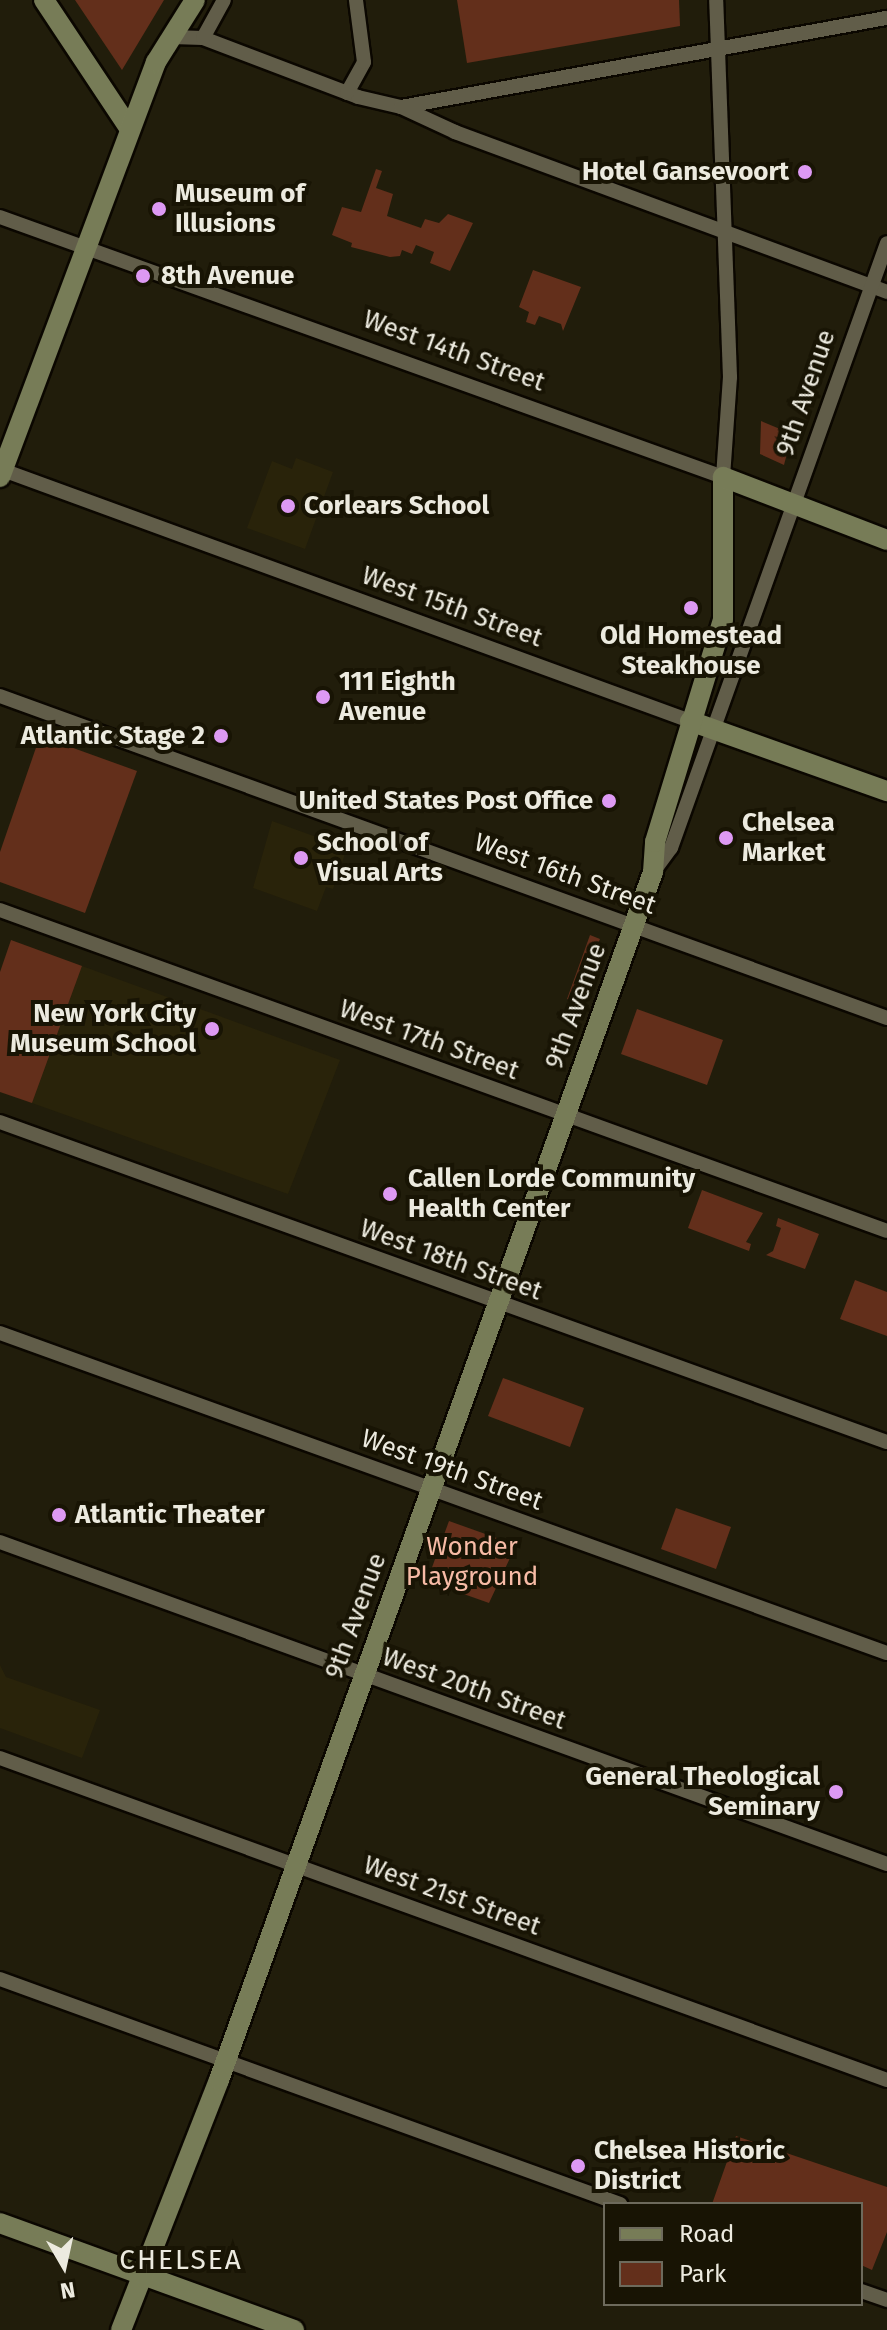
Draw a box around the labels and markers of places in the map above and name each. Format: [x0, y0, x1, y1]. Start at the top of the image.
place label: Hotel Gansevoort [582, 156, 789, 188]
marker: Hotel Gansevoort [796, 163, 814, 181]
place label: Museum of Illusions [175, 178, 305, 240]
marker: Museum of Illusions [150, 200, 168, 218]
place label: 8th Avenue [161, 260, 294, 292]
marker: 8th Avenue [132, 265, 154, 287]
place label: Corlears School [304, 490, 489, 522]
marker: Corlears School [279, 497, 297, 515]
marker: Old Homestead Steakhouse [682, 599, 700, 617]
place label: Old Homestead Steakhouse [600, 620, 782, 682]
place label: 111 Eighth Avenue [339, 666, 456, 728]
marker: 111 Eighth Avenue [314, 688, 332, 706]
place label: Atlantic Stage 2 [21, 720, 205, 752]
marker: Atlantic Stage 2 [212, 727, 230, 745]
place label: United States Post Office [299, 785, 593, 817]
marker: United States Post Office [600, 792, 618, 810]
place label: Chelsea Market [742, 807, 835, 868]
place label: School of Visual Arts [317, 827, 443, 888]
marker: Chelsea Market [717, 829, 735, 847]
marker: School of Visual Arts [292, 849, 310, 867]
place label: New York City Museum School [10, 998, 196, 1060]
marker: New York City Museum School [203, 1020, 221, 1038]
place label: Callen Lorde Community Health Center [408, 1163, 695, 1224]
marker: Callen Lorde Community Health Center [379, 1183, 401, 1205]
place label: Atlantic Theater [75, 1499, 265, 1531]
marker: Atlantic Theater [50, 1506, 68, 1524]
place label: General Theological Seminary [585, 1761, 820, 1822]
marker: General Theological Seminary [827, 1783, 845, 1801]
place label: Chelsea Historic District [594, 2135, 785, 2196]
marker: Chelsea Historic District [569, 2157, 587, 2175]

